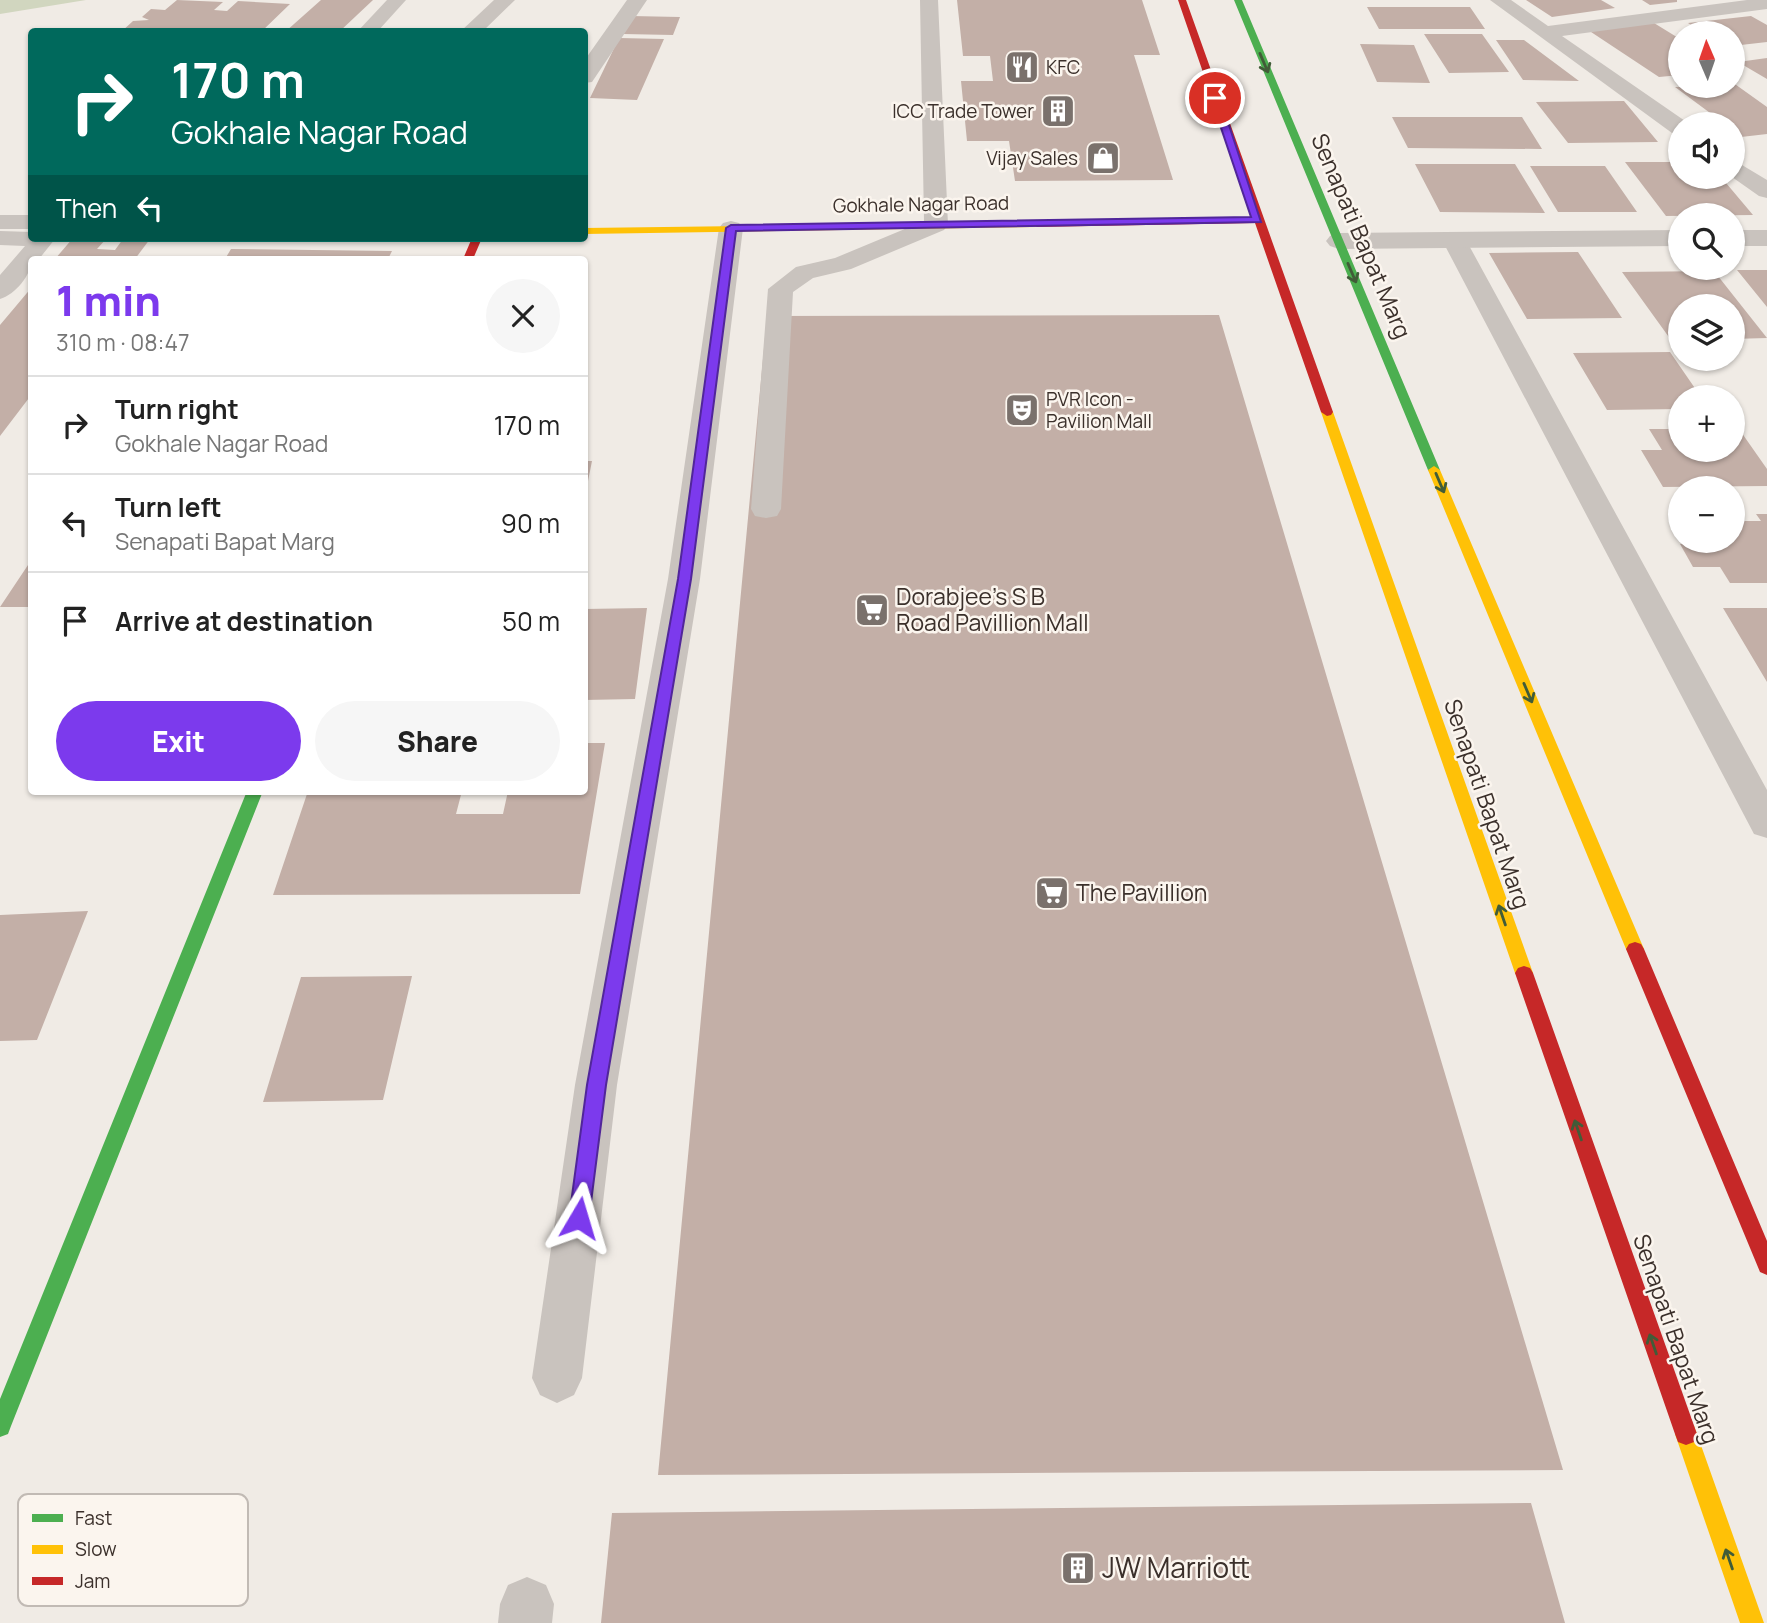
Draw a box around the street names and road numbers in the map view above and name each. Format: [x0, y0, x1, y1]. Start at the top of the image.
street label: Senapati Bapat Marg [1304, 128, 1420, 343]
street label: Gokhale Nagar Road [833, 189, 1009, 219]
street label: Senapati Bapat Marg [1437, 694, 1539, 913]
street label: Senapati Bapat Marg [1626, 1229, 1728, 1448]

